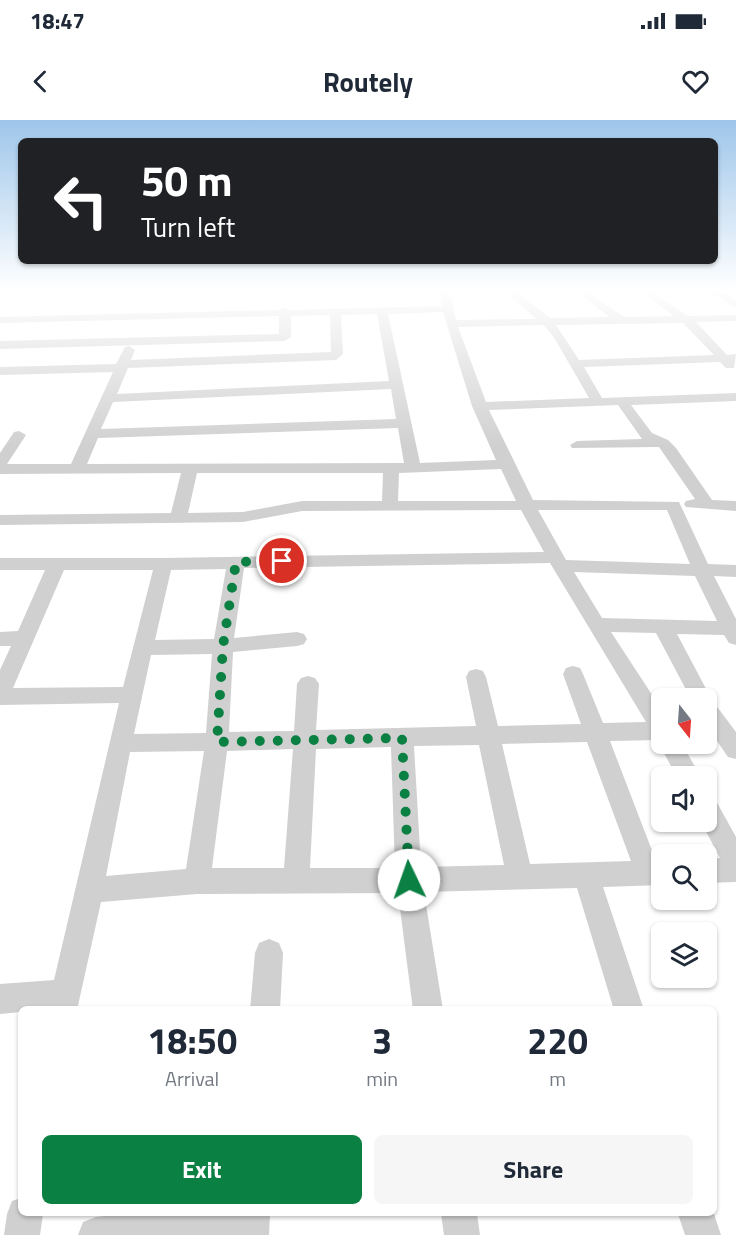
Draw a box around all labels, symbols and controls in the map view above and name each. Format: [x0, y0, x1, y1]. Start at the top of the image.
text: 18:47 [30, 4, 85, 38]
text: Routely [323, 61, 413, 102]
icon: back [24, 65, 57, 98]
icon: heart [679, 65, 712, 98]
text: 50 m [141, 148, 233, 212]
icon: left [42, 162, 120, 240]
text: Turn left [141, 206, 235, 247]
pin [256, 535, 307, 586]
icon: arrive [265, 544, 298, 577]
north arrow [651, 688, 717, 754]
map controls [651, 688, 717, 988]
button: sound [651, 766, 717, 832]
button: search [651, 844, 717, 910]
position arrow [377, 848, 441, 912]
button: layers [651, 922, 717, 988]
text: 18:50 [147, 1013, 237, 1068]
text: 3 [372, 1013, 392, 1068]
text: 220 [527, 1013, 588, 1068]
text: Arrival [165, 1063, 219, 1094]
text: min [366, 1063, 398, 1094]
text: m [549, 1063, 566, 1094]
button: Exit [42, 1135, 362, 1204]
button: Share [374, 1135, 693, 1204]

